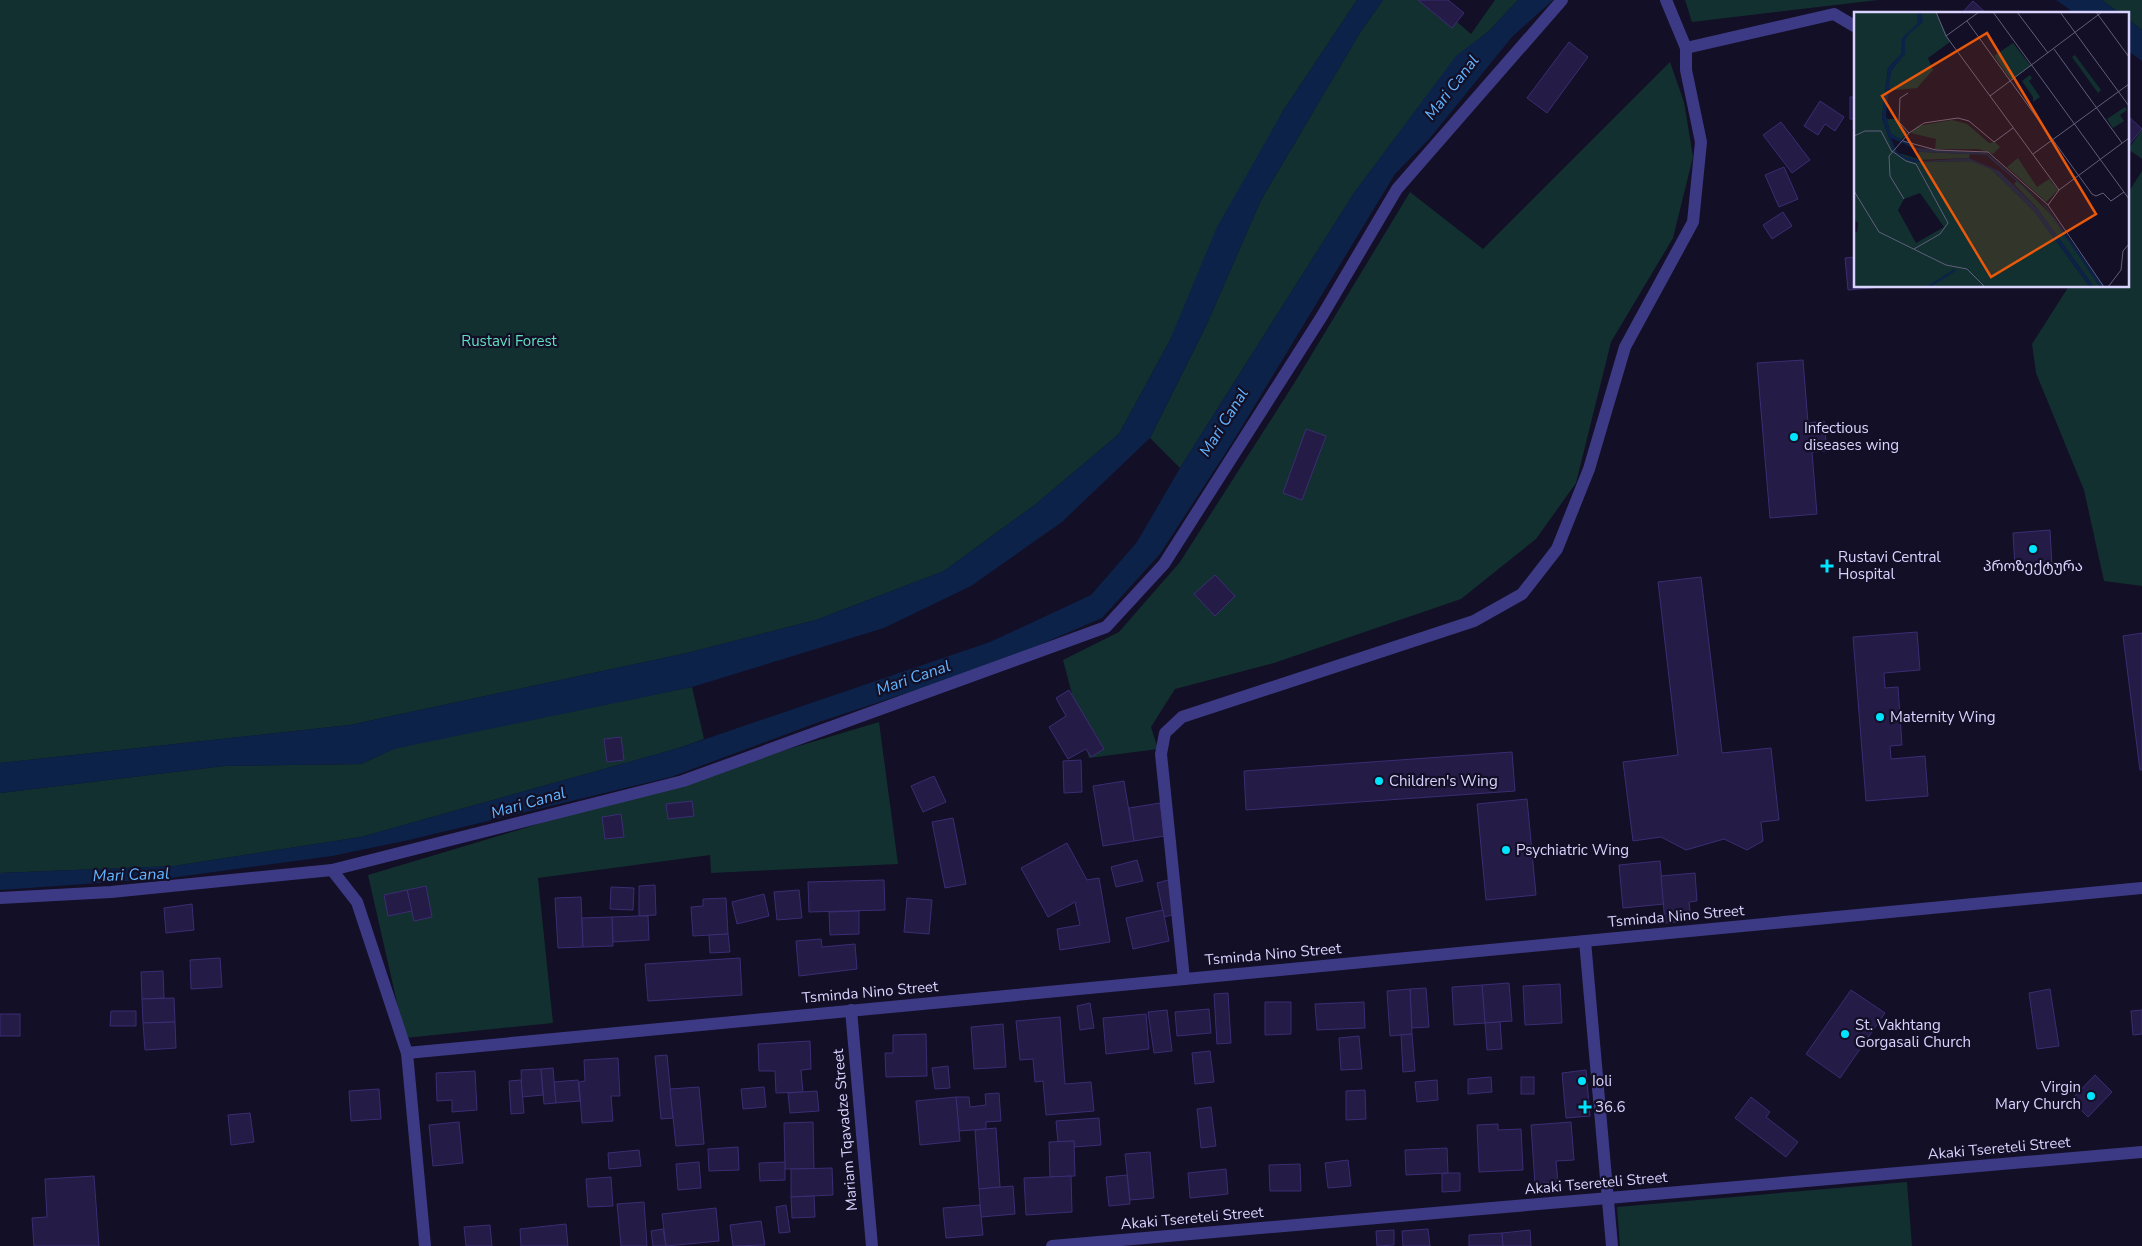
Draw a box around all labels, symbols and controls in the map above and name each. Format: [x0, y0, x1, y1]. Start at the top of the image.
inset map [1854, 12, 2130, 288]
water label: Mari Canal [1419, 50, 1484, 125]
park label: Rustavi Forest [461, 331, 558, 351]
water label: Mari Canal [1194, 384, 1254, 461]
place label: Infectious diseases wing [1804, 418, 1899, 455]
marker: Infectious diseases wing [1788, 431, 1800, 443]
marker: პროზექტურა [2027, 543, 2039, 555]
place label: Rustavi Central Hospital [1838, 547, 1941, 584]
place label: პროზექტურა [1983, 556, 2083, 576]
marker: Rustavi Central Hospital [1820, 559, 1834, 573]
water label: Mari Canal [873, 655, 954, 701]
place label: Maternity Wing [1890, 707, 1996, 727]
marker: Maternity Wing [1874, 711, 1886, 723]
place label: Children's Wing [1389, 771, 1498, 791]
marker: Children's Wing [1373, 775, 1385, 787]
water label: Mari Canal [488, 782, 569, 824]
place label: Psychiatric Wing [1516, 840, 1629, 860]
marker: Psychiatric Wing [1500, 844, 1512, 856]
water label: Mari Canal [92, 863, 170, 887]
street label: Tsminda Nino Street [1607, 900, 1746, 932]
street label: Tsminda Nino Street [1204, 938, 1343, 970]
street label: Tsminda Nino Street [801, 976, 940, 1008]
place label: St. Vakhtang Gorgasali Church [1855, 1015, 1971, 1052]
marker: St. Vakhtang Gorgasali Church [1839, 1028, 1851, 1040]
street label: Mariam Tqavadze Street [828, 1047, 862, 1212]
place label: Ioli [1592, 1071, 1612, 1091]
marker: Ioli [1576, 1075, 1588, 1087]
place label: Virgin Mary Church [1995, 1077, 2081, 1114]
marker: Virgin Mary Church [2085, 1090, 2097, 1102]
place label: 36.6 [1595, 1097, 1625, 1117]
marker: 36.6 [1579, 1101, 1591, 1113]
street label: Akaki Tsereteli Street [1927, 1132, 2072, 1164]
street label: Akaki Tsereteli Street [1524, 1167, 1669, 1199]
street label: Akaki Tsereteli Street [1120, 1202, 1265, 1234]

